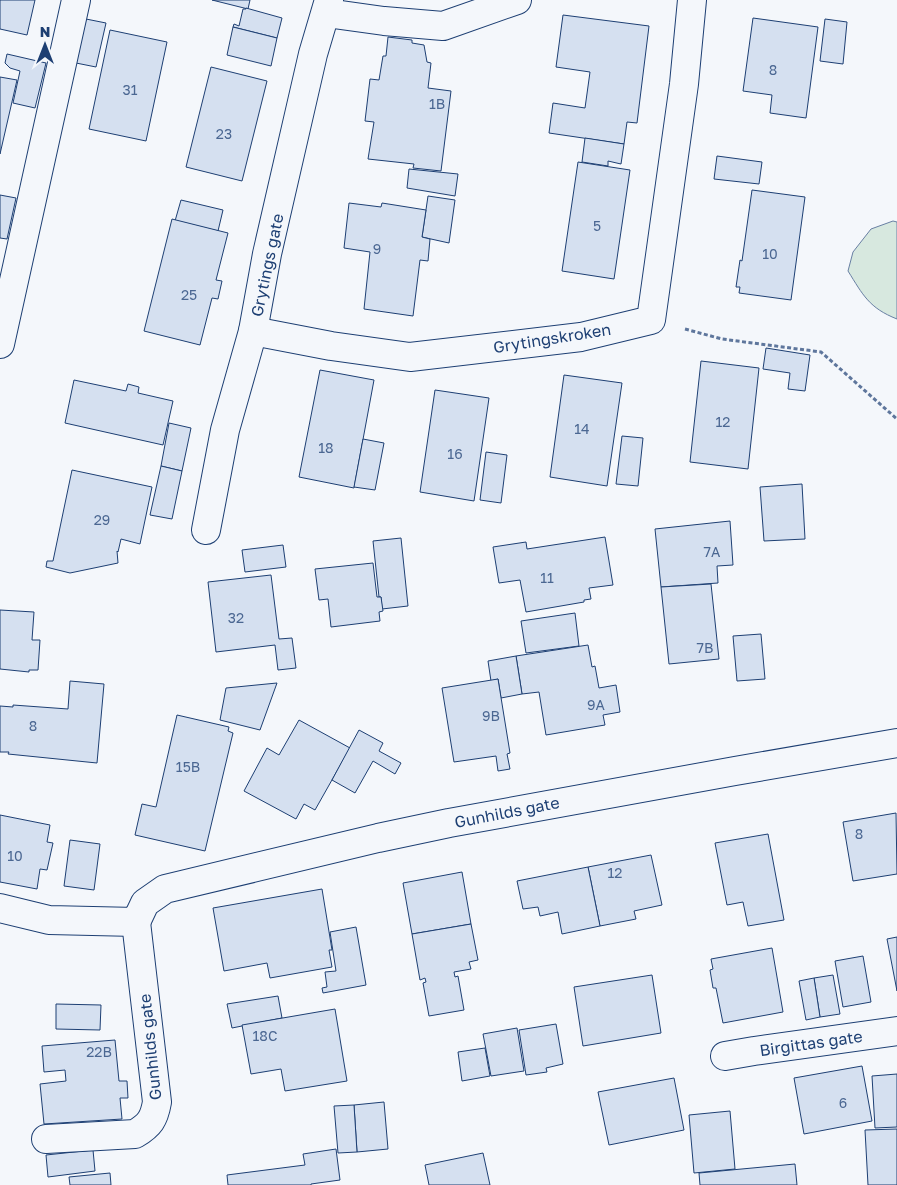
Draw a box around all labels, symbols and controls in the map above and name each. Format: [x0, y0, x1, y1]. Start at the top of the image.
north arrow [20, 20, 70, 70]
text: N [40, 23, 50, 40]
house number: 8 [769, 61, 777, 78]
house number: 31 [123, 81, 138, 98]
house number: 1B [429, 95, 445, 112]
house number: 23 [216, 125, 232, 142]
street label: Grytings gate [246, 212, 288, 318]
house number: 5 [593, 217, 601, 234]
house number: 9 [373, 240, 381, 257]
house number: 10 [762, 245, 778, 262]
house number: 25 [181, 286, 197, 303]
street label: Grytingskroken [492, 319, 612, 357]
house number: 12 [716, 413, 730, 430]
house number: 14 [574, 420, 590, 437]
house number: 18 [318, 439, 334, 456]
house number: 16 [447, 445, 463, 462]
house number: 29 [94, 511, 110, 528]
house number: 7A [704, 543, 721, 560]
house number: 11 [540, 569, 554, 586]
house number: 32 [228, 609, 244, 626]
house number: 7B [697, 639, 713, 656]
house number: 9A [587, 696, 606, 713]
house number: 9B [482, 707, 500, 724]
house number: 8 [29, 717, 37, 734]
house number: 15B [176, 758, 200, 775]
street label: Gunhilds gate [453, 792, 561, 832]
house number: 8 [855, 825, 863, 842]
house number: 10 [7, 847, 23, 864]
house number: 12 [608, 864, 622, 881]
street label: Gunhilds gate [134, 993, 166, 1101]
street label: Birgittas gate [758, 1026, 864, 1060]
house number: 18C [253, 1027, 277, 1044]
house number: 22B [86, 1043, 112, 1060]
house number: 6 [839, 1094, 847, 1111]

